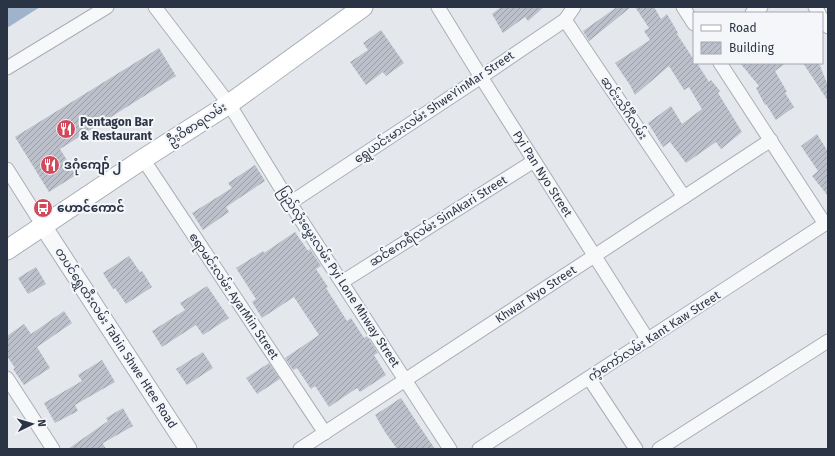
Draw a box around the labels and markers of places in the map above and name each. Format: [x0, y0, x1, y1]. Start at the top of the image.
place label: Pentagon Bar & Restaurant [80, 115, 153, 143]
restaurant icon: Pentagon Bar & Restaurant [55, 118, 77, 140]
restaurant icon: ဒဂုံကျော် ၂ [39, 154, 61, 176]
place label: ဒဂုံကျော် ၂ [64, 155, 121, 176]
bus stop icon: ဟောင်ကောင် [32, 197, 54, 219]
place label: ဟောင်ကောင် [57, 198, 125, 215]

